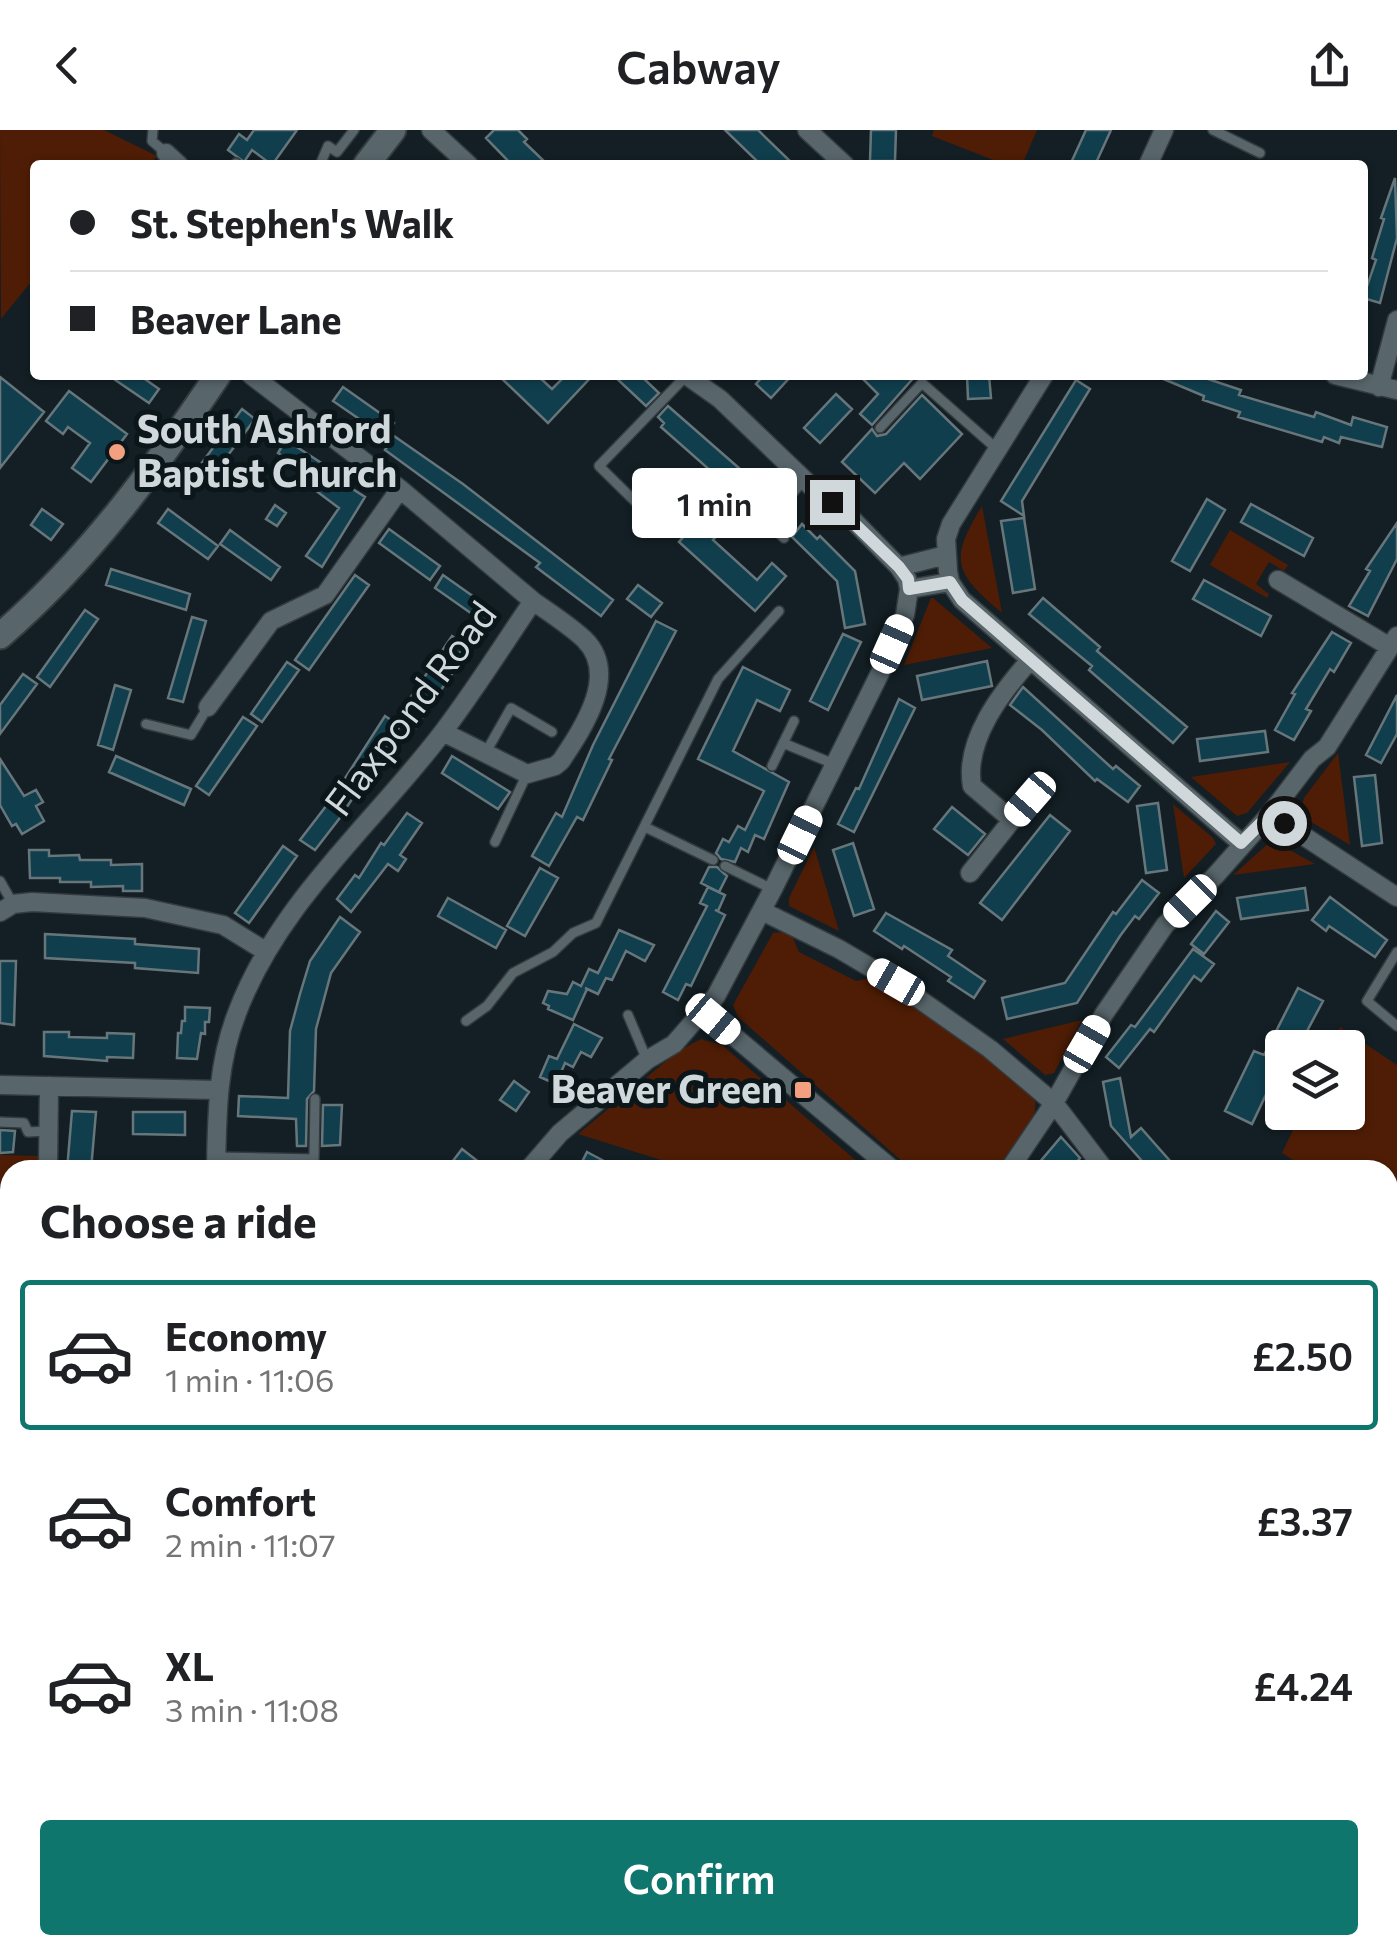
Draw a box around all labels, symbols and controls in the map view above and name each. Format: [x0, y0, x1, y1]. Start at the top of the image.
icon: back [40, 38, 95, 93]
text: Cabway [616, 38, 781, 93]
icon: share [1302, 38, 1357, 93]
text: St. Stephen's Walk [130, 199, 454, 246]
text: Beaver Lane [130, 295, 342, 342]
place label: South Ashford Baptist Church [137, 404, 397, 495]
marker: South Ashford Baptist Church [106, 441, 128, 463]
callout: 1 min [632, 467, 797, 537]
route end [810, 480, 855, 525]
text: 1 min [677, 483, 752, 523]
street label: Flaxpond Road [313, 591, 505, 824]
car [866, 610, 918, 678]
car [999, 767, 1061, 831]
car [773, 801, 827, 869]
route start [1262, 801, 1307, 846]
car [1158, 869, 1222, 933]
car [863, 954, 929, 1010]
car [680, 988, 746, 1050]
car [1059, 1011, 1115, 1077]
map controls [1265, 1030, 1365, 1130]
button: layers [1265, 1030, 1365, 1130]
place label: Beaver Green [551, 1064, 783, 1111]
marker: Beaver Green [792, 1079, 814, 1101]
text: Choose a ride [40, 1192, 317, 1247]
icon: car [45, 1310, 135, 1400]
text: Economy [165, 1312, 327, 1359]
text: £2.50 [1252, 1332, 1353, 1379]
text: 1 min · 11:06 [165, 1359, 334, 1399]
icon: car [45, 1475, 135, 1565]
text: Comfort [165, 1477, 316, 1524]
text: £3.37 [1257, 1497, 1353, 1544]
text: 2 min · 11:07 [165, 1524, 336, 1564]
icon: car [45, 1640, 135, 1730]
text: XL [165, 1642, 214, 1689]
text: £4.24 [1254, 1662, 1353, 1709]
text: 3 min · 11:08 [165, 1689, 339, 1729]
button: Confirm [40, 1820, 1358, 1935]

